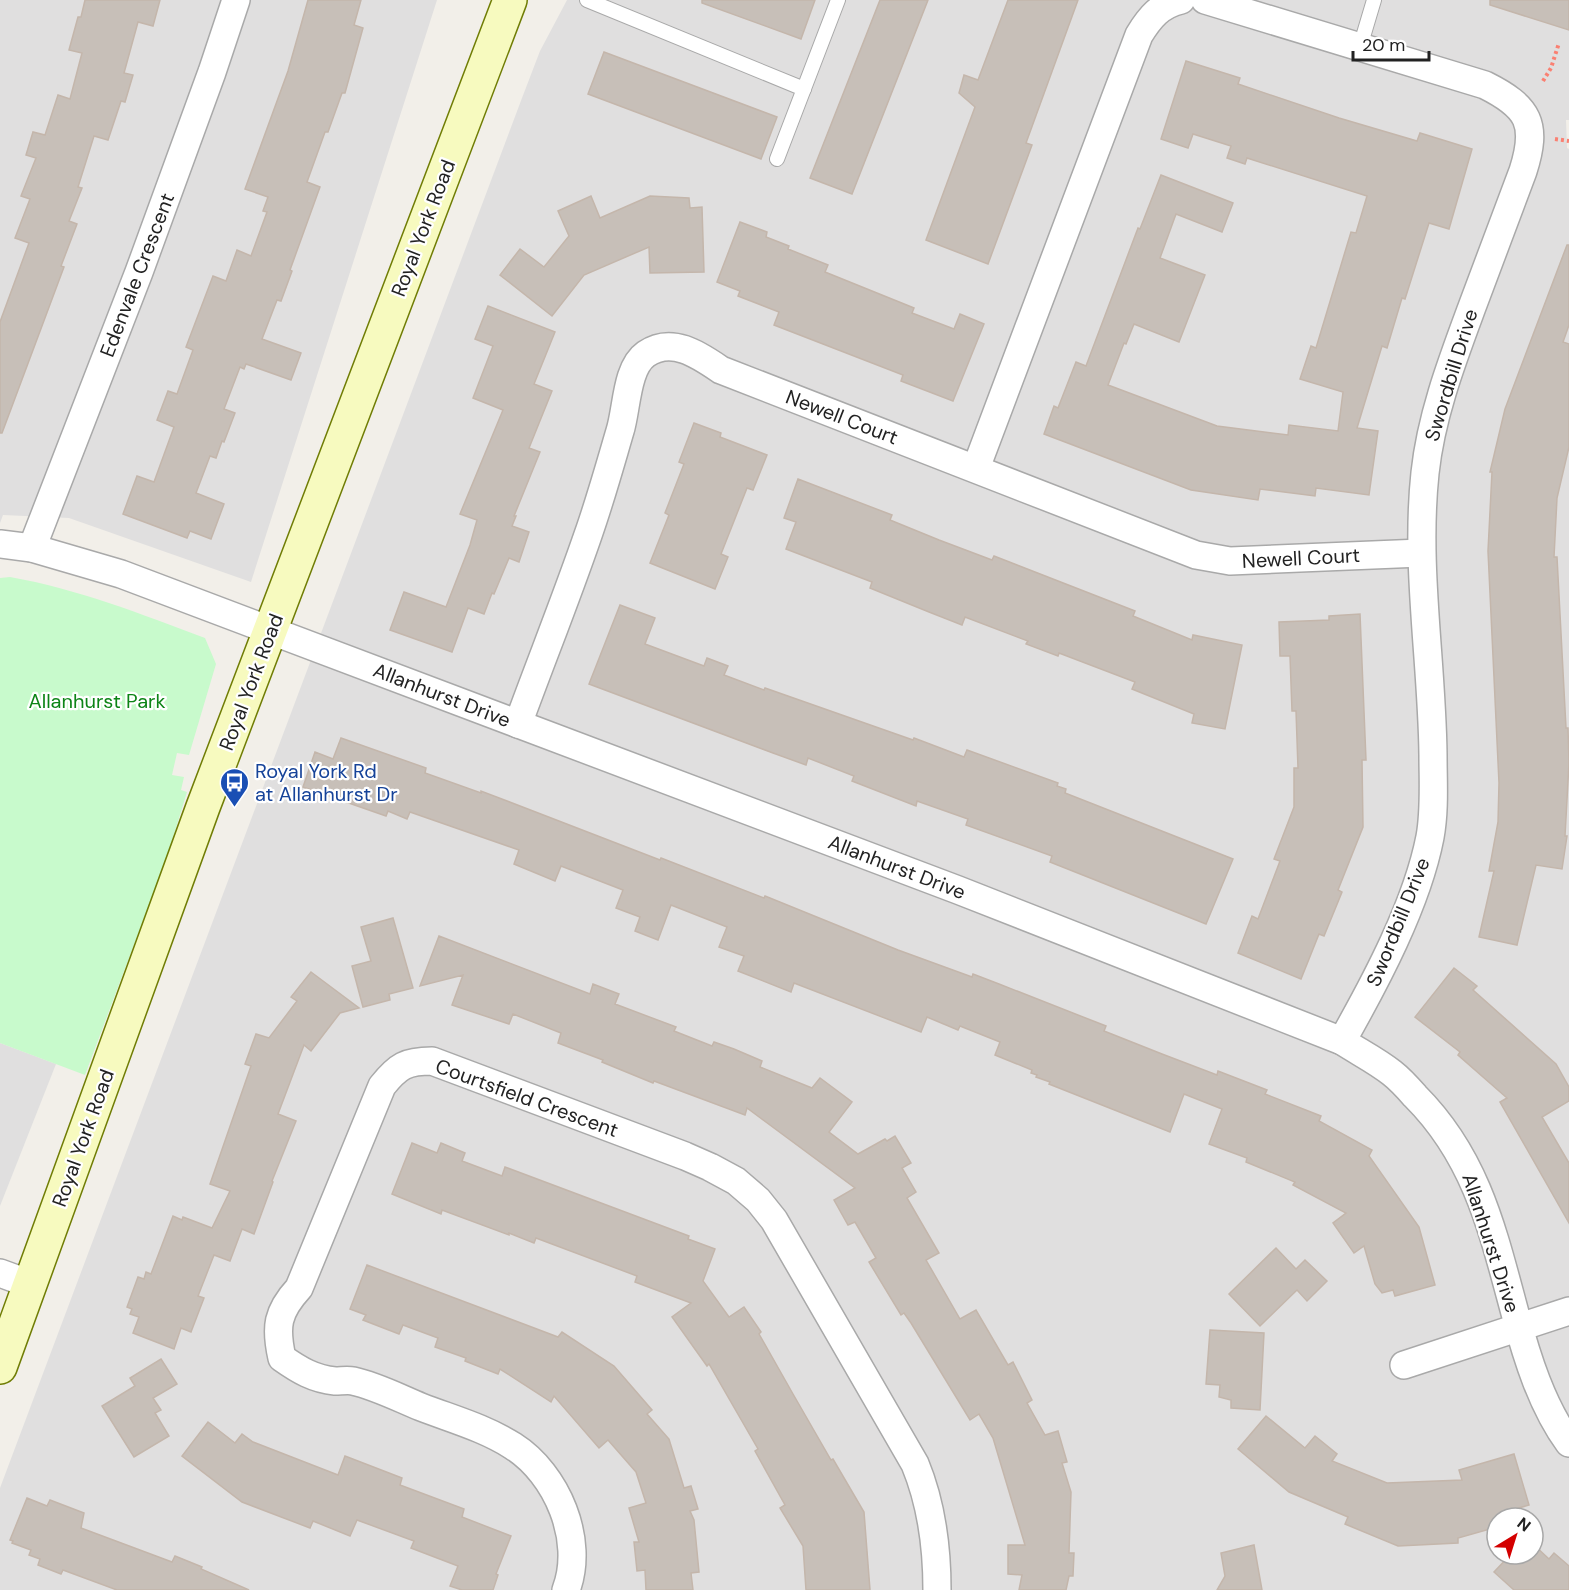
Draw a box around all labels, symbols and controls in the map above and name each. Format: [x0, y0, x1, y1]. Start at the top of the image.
scale bar [1353, 24, 1430, 62]
text: 20 m [1362, 33, 1405, 57]
street label: Royal York Road [385, 156, 461, 300]
street label: Edenvale Crescent [94, 189, 180, 361]
street label: Swordbill Drive [1419, 306, 1483, 444]
street label: Newell Court [782, 384, 902, 450]
street label: Newell Court [1241, 542, 1361, 574]
street label: Royal York Road [213, 610, 289, 754]
street label: Allanhurst Drive [370, 657, 514, 733]
park label: Allanhurst Park [28, 688, 166, 714]
place label: Royal York Rd at Allanhurst Dr [255, 758, 398, 807]
bus stop icon: Royal York Rd at Allanhurst Dr [218, 766, 250, 808]
street label: Allanhurst Drive [825, 829, 969, 905]
street label: Swordbill Drive [1360, 854, 1436, 990]
street label: Courtsfield Crescent [432, 1053, 622, 1143]
street label: Royal York Road [46, 1066, 120, 1210]
street label: Allanhurst Drive [1456, 1170, 1526, 1316]
north arrow [1485, 1506, 1545, 1566]
text: N [1513, 1513, 1535, 1536]

